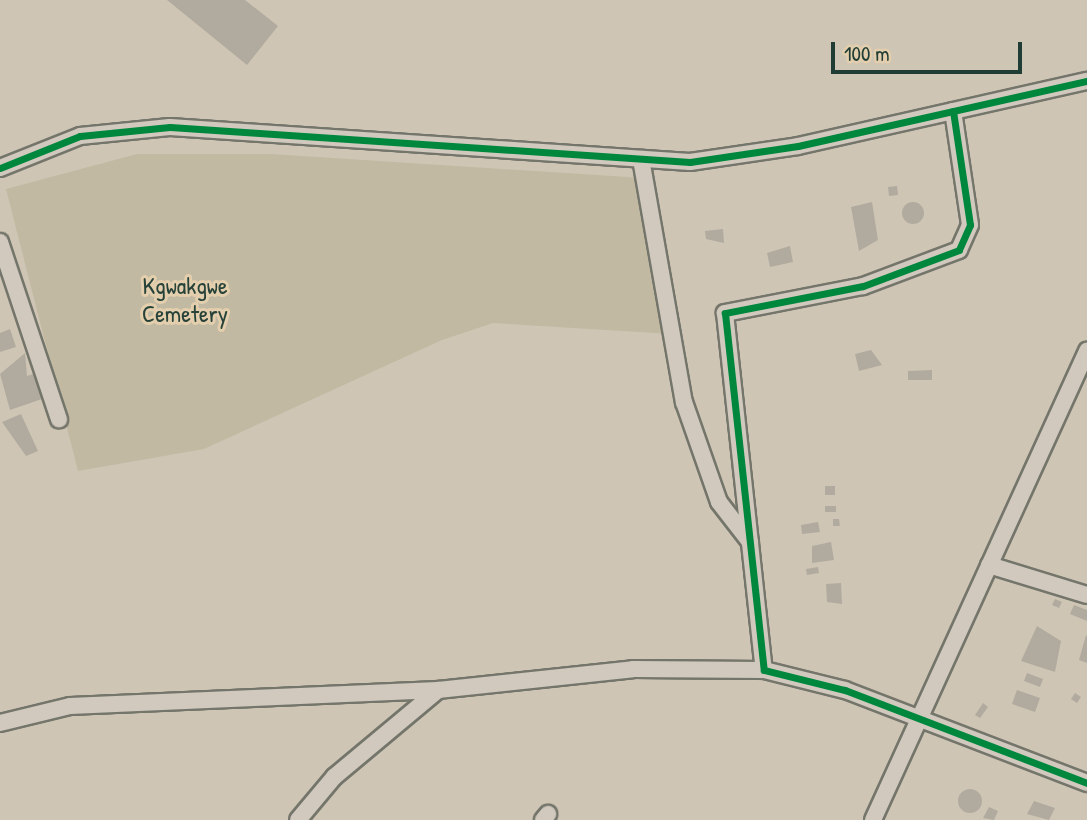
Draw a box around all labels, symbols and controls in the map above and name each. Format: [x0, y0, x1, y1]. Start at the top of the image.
scale bar [835, 28, 1026, 72]
text: 100 m [844, 39, 890, 68]
park label: Kgwakgwe Cemetery [142, 272, 228, 328]

